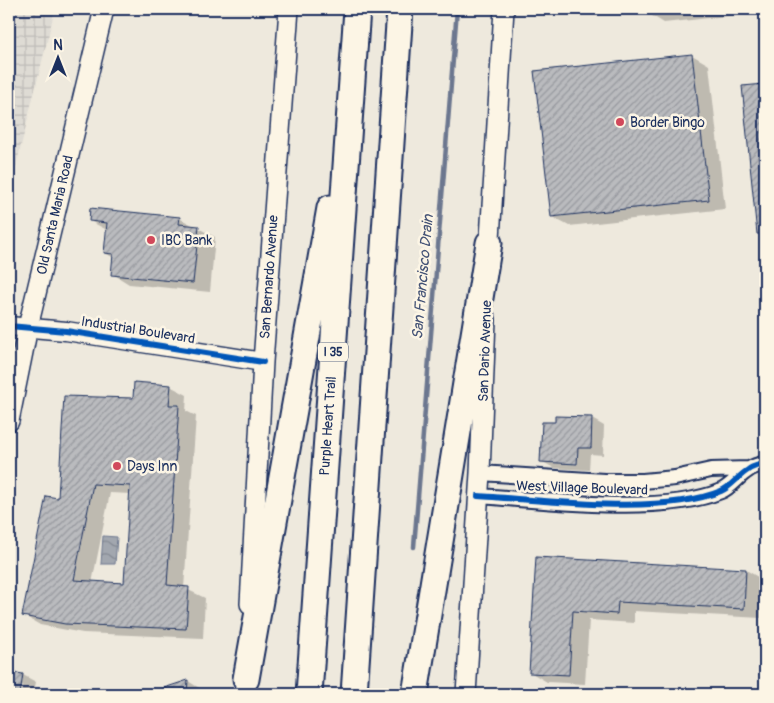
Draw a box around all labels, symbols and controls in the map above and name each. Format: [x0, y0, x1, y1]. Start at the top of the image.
north arrow [32, 32, 82, 82]
text: N [53, 37, 63, 54]
place label: Border Bingo [630, 114, 705, 131]
marker: Border Bingo [614, 116, 626, 128]
street label: Old Santa Maria Road [33, 154, 77, 276]
water label: San Francisco Drain [408, 212, 438, 340]
street label: San Bernardo Avenue [256, 214, 282, 340]
place label: IBC Bank [161, 232, 212, 249]
marker: IBC Bank [145, 234, 157, 246]
street label: San Dario Avenue [475, 300, 495, 402]
street label: Industrial Boulevard [80, 313, 196, 347]
road number: I 35 [318, 342, 348, 362]
street label: Purple Heart Trail [316, 376, 340, 476]
place label: Days Inn [127, 458, 177, 475]
marker: Days Inn [111, 460, 123, 472]
street label: West Village Boulevard [516, 477, 648, 499]

